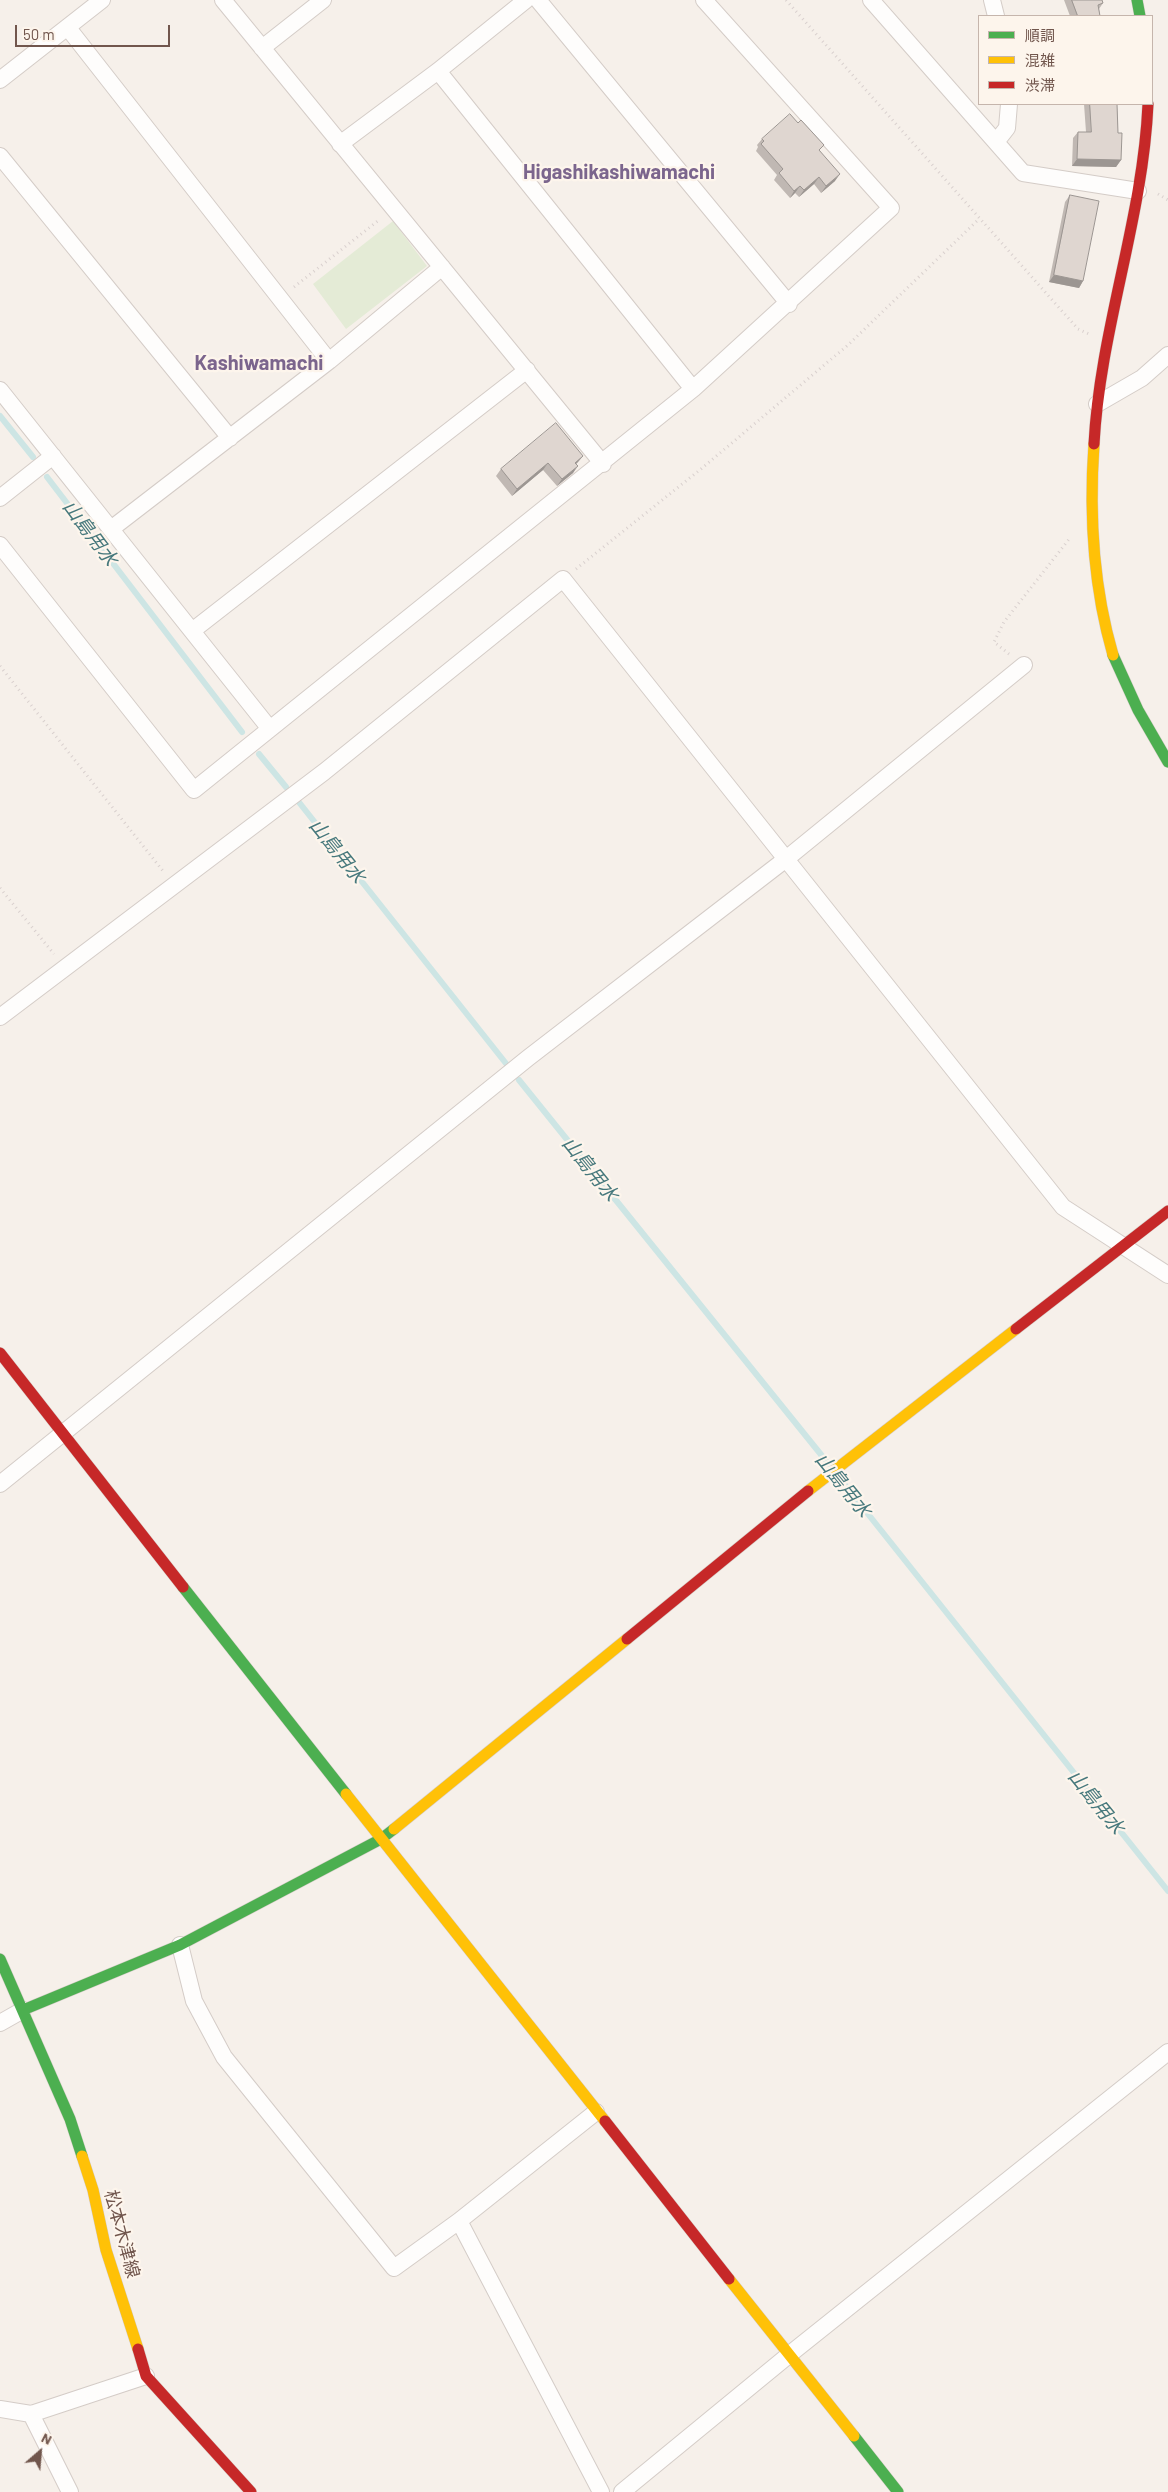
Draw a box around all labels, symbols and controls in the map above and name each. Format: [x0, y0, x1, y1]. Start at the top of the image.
scale bar [18, 15, 172, 47]
legend [978, 15, 1153, 105]
text: 50 m [23, 25, 55, 43]
text: 順調 [1025, 26, 1055, 44]
text: 混雑 [1025, 51, 1055, 69]
text: 渋滞 [1025, 76, 1055, 94]
district label: Higashikashiwamachi [523, 160, 715, 184]
district label: Kashiwamachi [195, 351, 323, 375]
water label: 山島用水 [58, 496, 122, 570]
water label: 山島用水 [304, 814, 370, 888]
water label: 山島用水 [557, 1132, 623, 1206]
water label: 山島用水 [810, 1448, 876, 1522]
water label: 山島用水 [1063, 1765, 1129, 1839]
street label: 松本木津線 [100, 2188, 144, 2280]
north arrow [15, 2427, 65, 2477]
text: N [39, 2429, 55, 2448]

